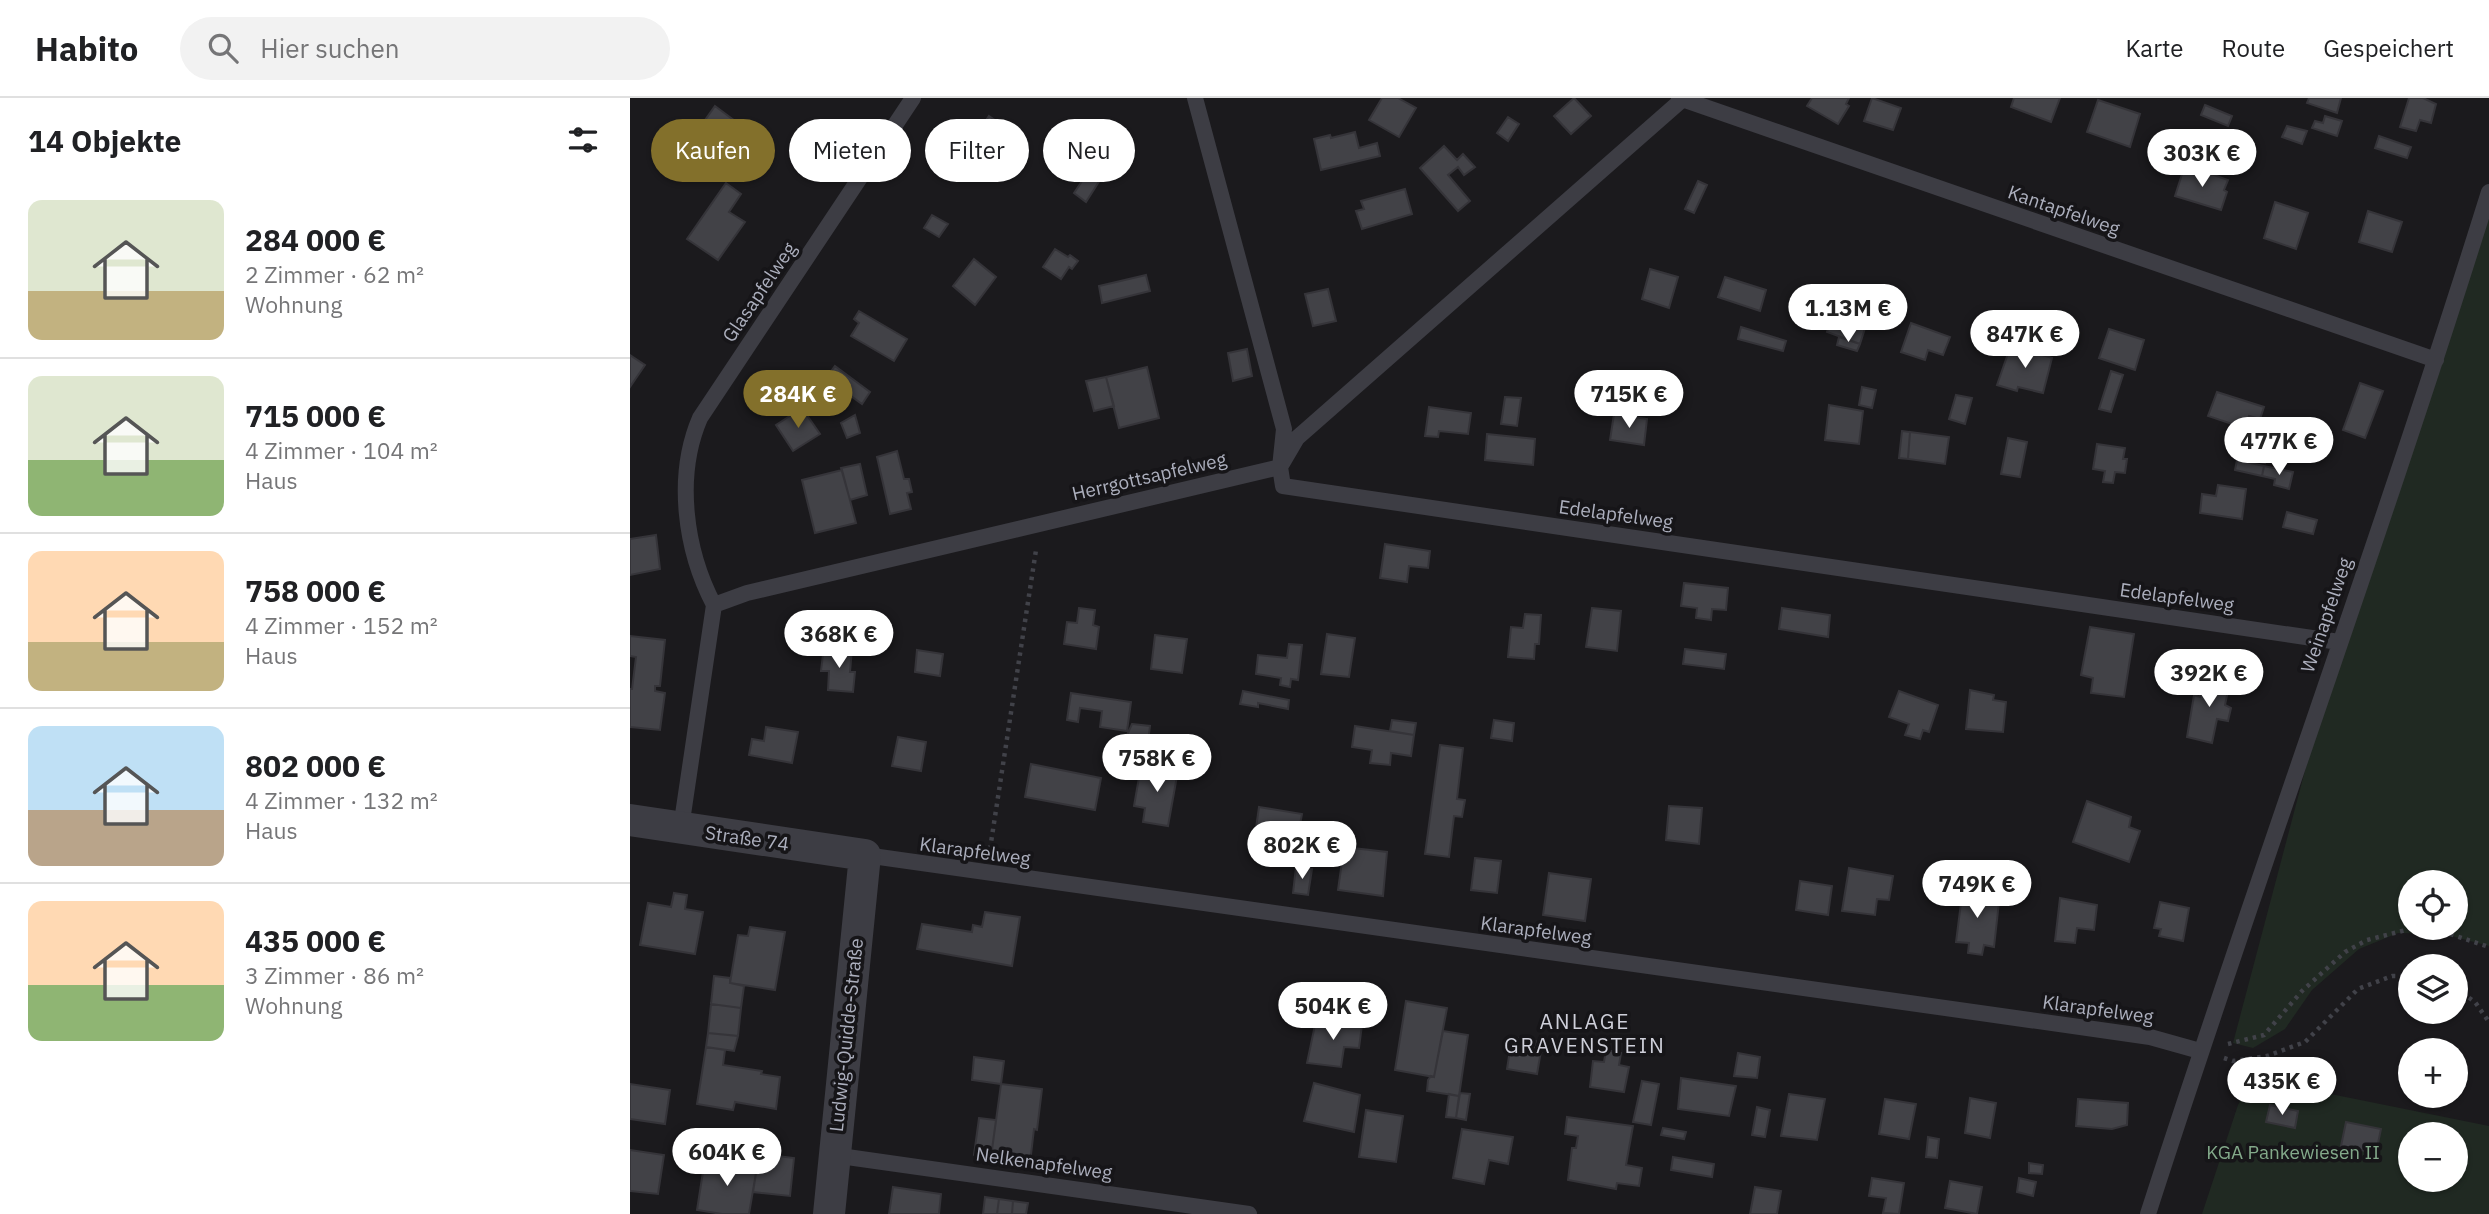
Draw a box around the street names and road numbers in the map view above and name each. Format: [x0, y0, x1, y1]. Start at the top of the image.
street label: Kantapfelweg [2005, 180, 2123, 240]
street label: Glasapfelweg [717, 237, 801, 347]
street label: Herrgottsapfelweg [1069, 447, 1229, 505]
street label: Edelapfelweg [1557, 494, 1675, 534]
street label: Weinapfelweg [2295, 554, 2357, 676]
street label: Edelapfelweg [2118, 577, 2236, 617]
street label: Straße 74 [703, 820, 791, 856]
street label: Klarapfelweg [918, 831, 1032, 871]
street label: Klarapfelweg [1479, 910, 1593, 950]
street label: Ludwig-Quidde-Straße [824, 937, 868, 1133]
street label: Klarapfelweg [2041, 989, 2155, 1029]
street label: Nelkenapfelweg [974, 1142, 1114, 1184]

